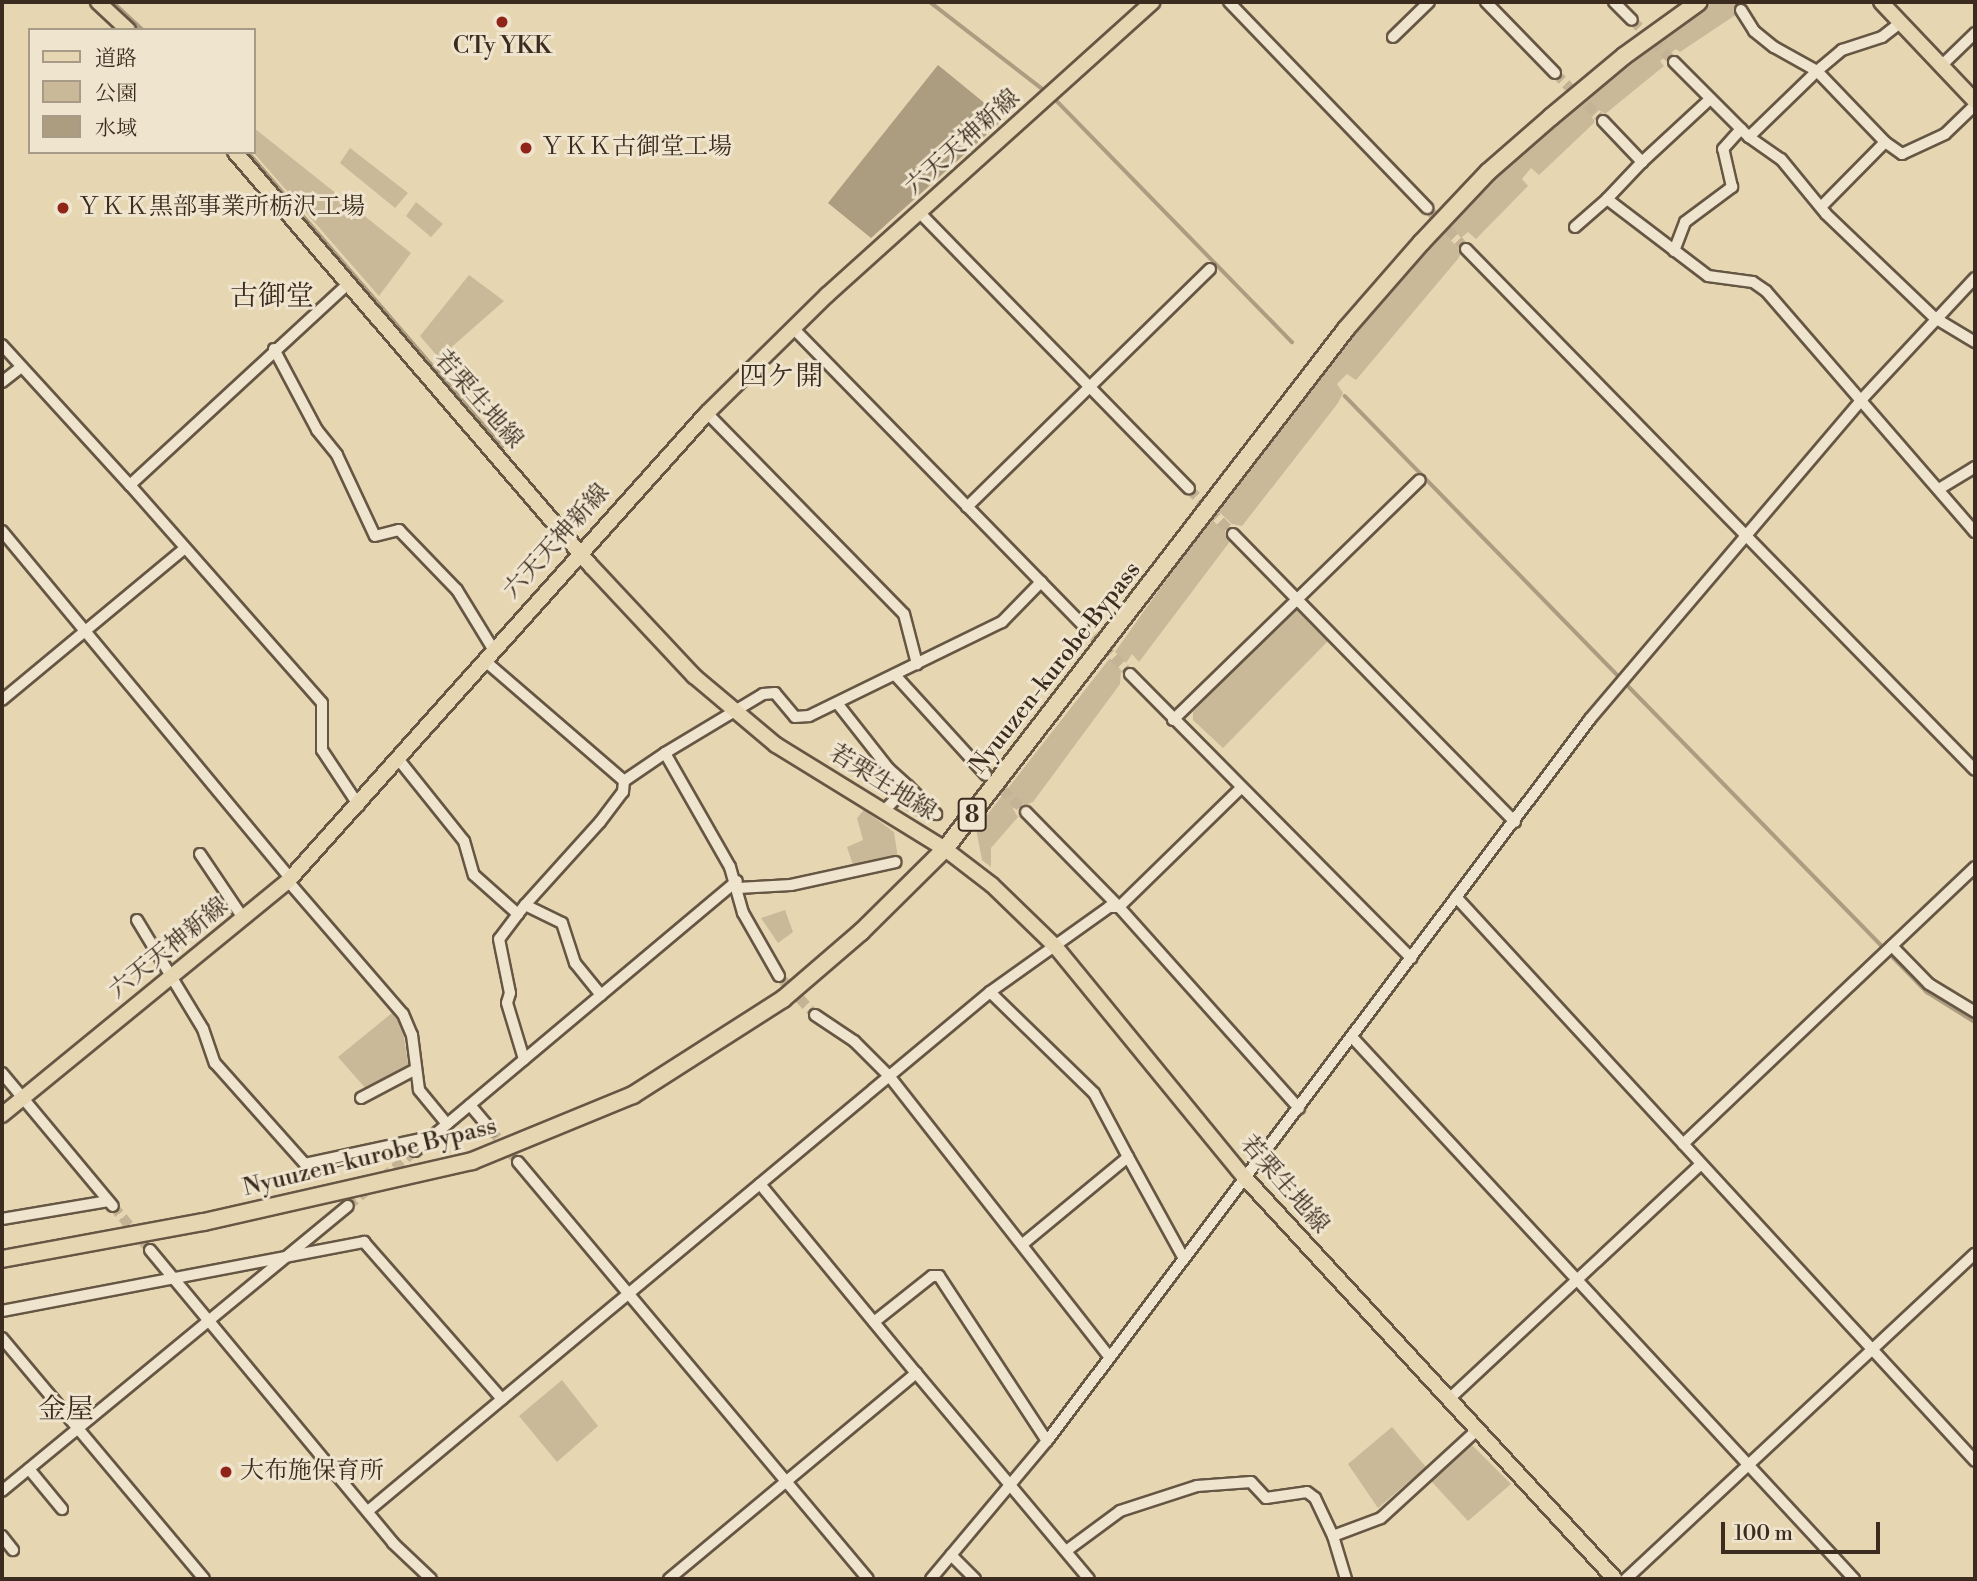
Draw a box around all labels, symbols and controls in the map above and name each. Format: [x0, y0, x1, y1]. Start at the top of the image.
marker: CTy YKK [494, 14, 510, 30]
legend [28, 28, 256, 154]
place label: CTy YKK [453, 33, 551, 61]
text: 道路 [95, 46, 137, 72]
text: 公園 [95, 81, 137, 107]
street label: 六天天神新線 [900, 84, 1026, 202]
text: 水域 [95, 116, 137, 142]
place label: ＹＫＫ古御堂工場 [540, 134, 732, 162]
marker: ＹＫＫ古御堂工場 [518, 140, 534, 156]
place label: ＹＫＫ黒部事業所栃沢工場 [77, 194, 365, 222]
marker: ＹＫＫ黒部事業所栃沢工場 [55, 200, 71, 216]
district label: 古御堂 [230, 280, 314, 314]
street label: 若栗生地線 [428, 345, 528, 455]
district label: 四ケ開 [739, 360, 823, 394]
street label: 六天天神新線 [498, 479, 616, 605]
street label: Nyuuzen-kurobe Bypass [964, 557, 1148, 779]
street label: 若栗生地線 [823, 739, 941, 827]
road number: 8 [956, 796, 988, 834]
street label: 六天天神新線 [104, 892, 234, 1006]
street label: Nyuuzen-kurobe Bypass [240, 1113, 500, 1203]
street label: 若栗生地線 [1234, 1130, 1334, 1240]
district label: 金屋 [38, 1393, 94, 1427]
place label: 大布施保育所 [240, 1458, 384, 1486]
marker: 大布施保育所 [218, 1464, 234, 1480]
scale bar [1725, 1508, 1884, 1552]
text: 100 m [1734, 1521, 1793, 1547]

